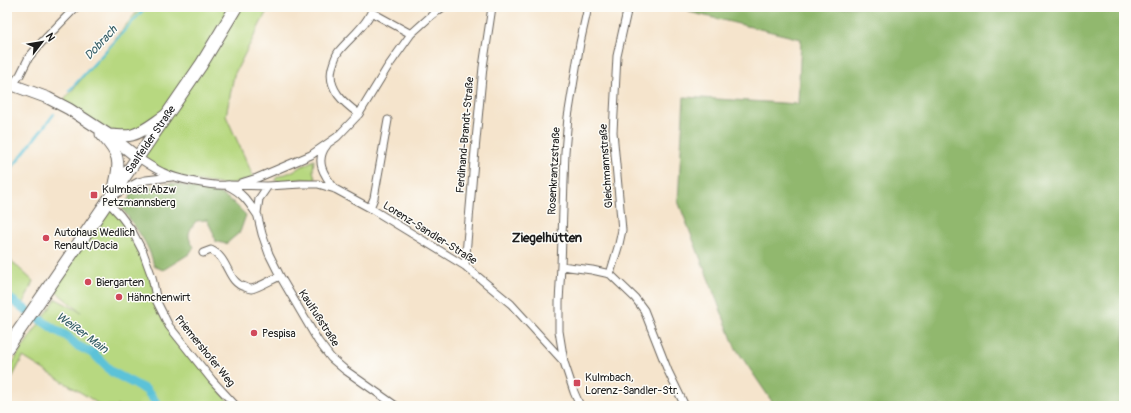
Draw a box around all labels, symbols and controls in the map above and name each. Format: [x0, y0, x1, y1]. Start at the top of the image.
north arrow [22, 22, 62, 62]
water label: Dobrach [81, 22, 122, 63]
text: N [43, 31, 58, 44]
street label: Ferdinand-Brandt-Straße [453, 76, 477, 194]
street label: Saalfelder Straße [122, 102, 178, 176]
street label: Gleichmannstraße [597, 123, 615, 209]
street label: Rosenkrantzstraße [545, 126, 563, 215]
place label: Kulmbach Abzw Petzmannsberg [102, 183, 176, 209]
marker: Kulmbach Abzw Petzmannsberg [89, 190, 99, 200]
street label: Lorenz-Sandler-Straße [381, 199, 480, 268]
place label: Autohaus Wedlich Renault/Dacia [54, 226, 135, 252]
district label: Ziegelhütten [512, 230, 583, 246]
marker: Autohaus Wedlich Renault/Dacia [41, 233, 51, 243]
place label: Biergarten [96, 276, 144, 289]
marker: Biergarten [83, 277, 93, 287]
street label: Kaulfußstraße [296, 287, 342, 349]
place label: Hähnchenwirt [127, 291, 191, 304]
marker: Hähnchenwirt [114, 292, 124, 302]
water label: Weißer Main [53, 309, 112, 358]
street label: Priemershofer Weg [172, 313, 238, 390]
place label: Pespisa [262, 327, 296, 340]
marker: Pespisa [249, 328, 259, 338]
place label: Kulmbach, Lorenz-Sandler-Str. [585, 371, 679, 397]
marker: Kulmbach, Lorenz-Sandler-Str. [572, 378, 582, 388]

